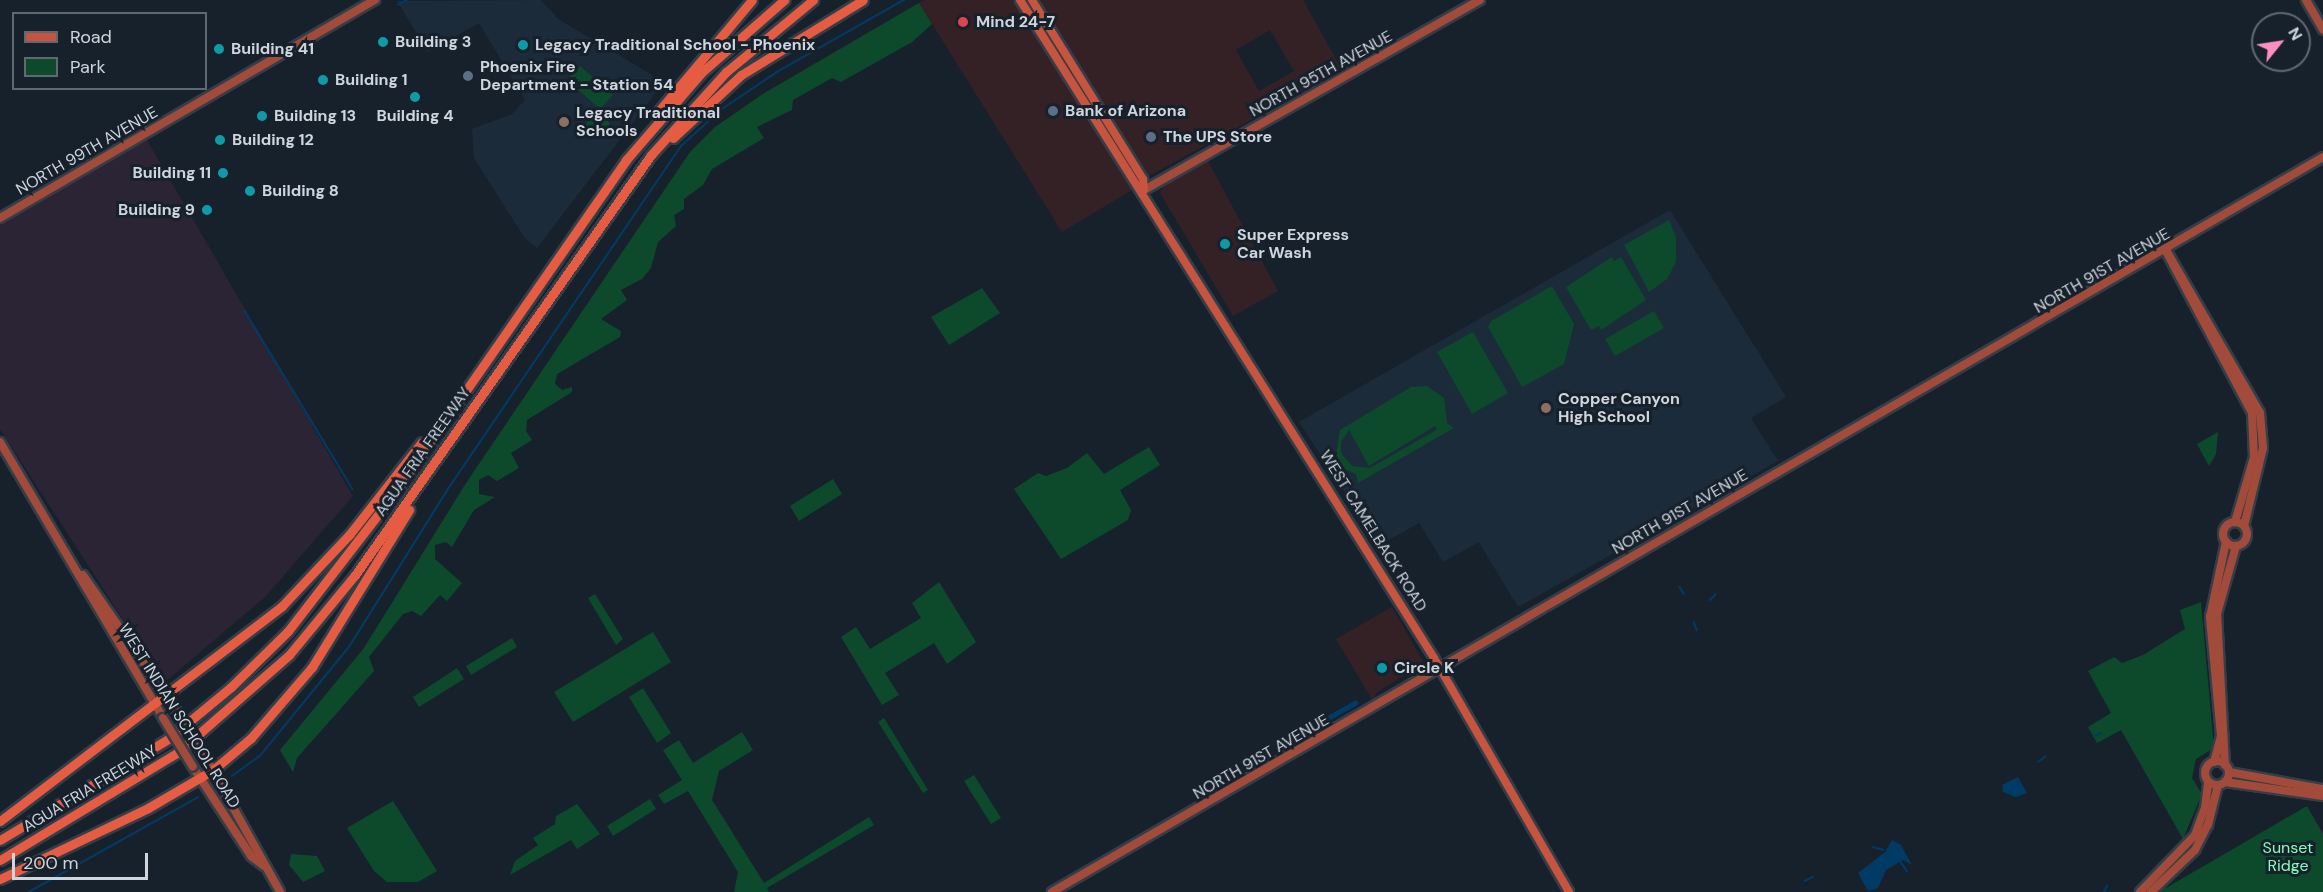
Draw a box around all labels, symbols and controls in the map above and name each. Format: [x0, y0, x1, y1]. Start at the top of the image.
legend [12, 12, 207, 90]
place label: Mind 24-7 [976, 12, 1055, 32]
north arrow [2251, 12, 2311, 72]
marker: Mind 24-7 [954, 13, 972, 31]
text: N [2283, 23, 2307, 44]
text: Road [70, 25, 112, 49]
street label: NORTH 95TH AVENUE [1246, 27, 1396, 121]
place label: Building 3 [395, 32, 471, 52]
marker: Building 3 [376, 35, 390, 49]
place label: Legacy Traditional School - Phoenix [535, 35, 815, 55]
marker: Legacy Traditional School - Phoenix [516, 38, 530, 52]
place label: Building 41 [231, 39, 314, 59]
marker: Building 41 [212, 42, 226, 56]
text: Park [70, 55, 106, 79]
place label: Phoenix Fire Department - Station 54 [480, 57, 673, 95]
marker: Phoenix Fire Department - Station 54 [461, 69, 475, 83]
place label: Building 1 [335, 70, 408, 90]
marker: Building 1 [316, 73, 330, 87]
marker: Building 4 [408, 90, 422, 104]
place label: Bank of Arizona [1065, 101, 1186, 121]
street label: NORTH 99TH AVENUE [13, 103, 161, 199]
place label: Legacy Traditional Schools [576, 103, 720, 141]
marker: Bank of Arizona [1046, 104, 1060, 118]
place label: Building 13 [274, 106, 356, 126]
place label: Building 4 [376, 106, 454, 126]
marker: Building 13 [255, 109, 269, 123]
marker: Legacy Traditional Schools [557, 115, 571, 129]
place label: The UPS Store [1163, 127, 1272, 147]
place label: Building 12 [232, 130, 314, 150]
marker: The UPS Store [1144, 130, 1158, 144]
marker: Building 12 [213, 133, 227, 147]
place label: Building 11 [133, 163, 211, 183]
marker: Building 11 [216, 166, 230, 180]
place label: Building 8 [262, 181, 339, 201]
marker: Building 8 [243, 184, 257, 198]
place label: Building 9 [118, 200, 195, 220]
marker: Building 9 [200, 203, 214, 217]
street label: NORTH 91ST AVENUE [2031, 224, 2173, 318]
place label: Super Express Car Wash [1237, 225, 1349, 263]
marker: Super Express Car Wash [1218, 237, 1232, 251]
street label: AGUA FRIA FREEWAY [371, 384, 475, 520]
place label: Copper Canyon High School [1558, 389, 1680, 427]
marker: Copper Canyon High School [1539, 401, 1553, 415]
street label: WEST CAMELBACK ROAD [1315, 447, 1431, 615]
street label: NORTH 91ST AVENUE [1609, 465, 1751, 559]
street label: WEST INDIAN SCHOOL ROAD [114, 620, 244, 812]
place label: Circle K [1394, 658, 1454, 678]
marker: Circle K [1375, 661, 1389, 675]
street label: NORTH 91ST AVENUE [1190, 710, 1332, 804]
street label: AGUA FRIA FREEWAY [20, 741, 160, 837]
park label: Sunset Ridge [2263, 838, 2313, 876]
scale bar [15, 841, 152, 879]
text: 200 m [23, 851, 79, 875]

